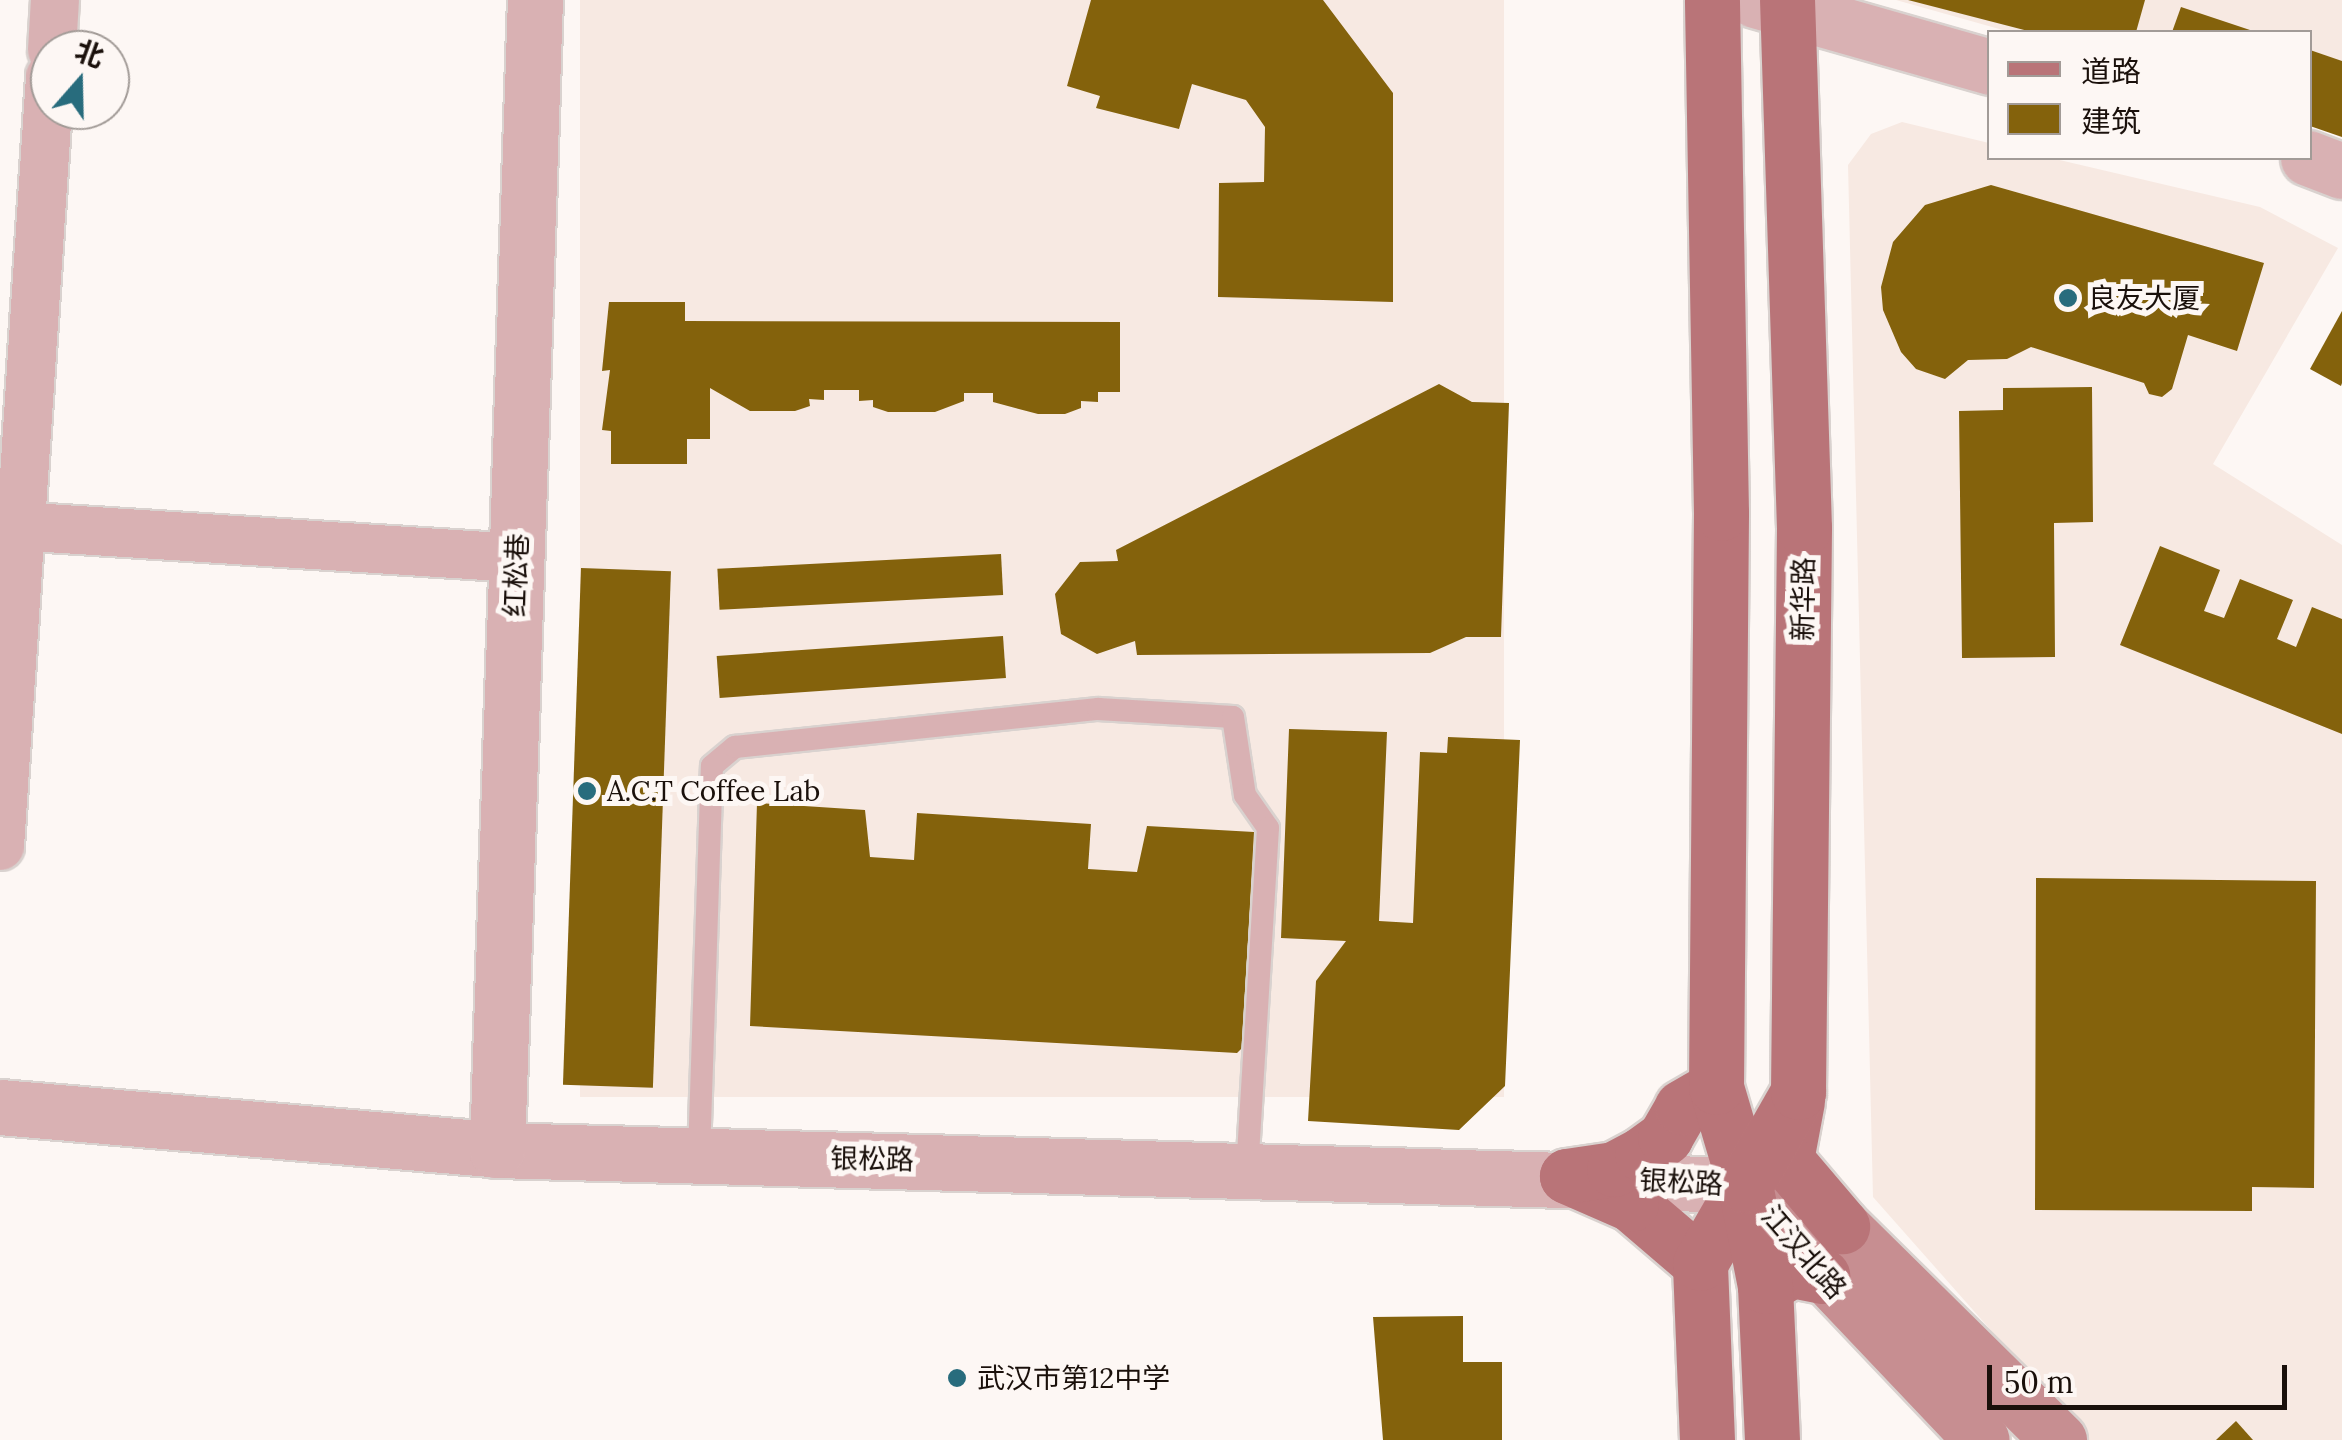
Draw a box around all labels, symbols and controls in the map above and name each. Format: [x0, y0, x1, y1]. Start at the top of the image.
north arrow [30, 30, 130, 130]
legend [1987, 30, 2312, 160]
text: 北 [70, 32, 109, 75]
text: 道路 [2081, 52, 2141, 90]
text: 建筑 [2081, 102, 2141, 140]
place label: 良友大厦 [2088, 281, 2200, 315]
marker: 良友大厦 [2057, 287, 2079, 309]
street label: 红松巷 [498, 532, 534, 618]
street label: 新华路 [1785, 557, 1821, 641]
place label: A.C.T Coffee Lab [607, 774, 820, 808]
marker: A.C.T Coffee Lab [576, 780, 598, 802]
street label: 银松路 [830, 1141, 914, 1177]
street label: 银松路 [1638, 1163, 1724, 1201]
street label: 江汉北路 [1755, 1199, 1853, 1305]
scale bar [1992, 1345, 2292, 1407]
place label: 武汉市第12中学 [977, 1361, 1170, 1395]
text: 50 m [2004, 1363, 2074, 1401]
marker: 武汉市第12中学 [946, 1367, 968, 1389]

